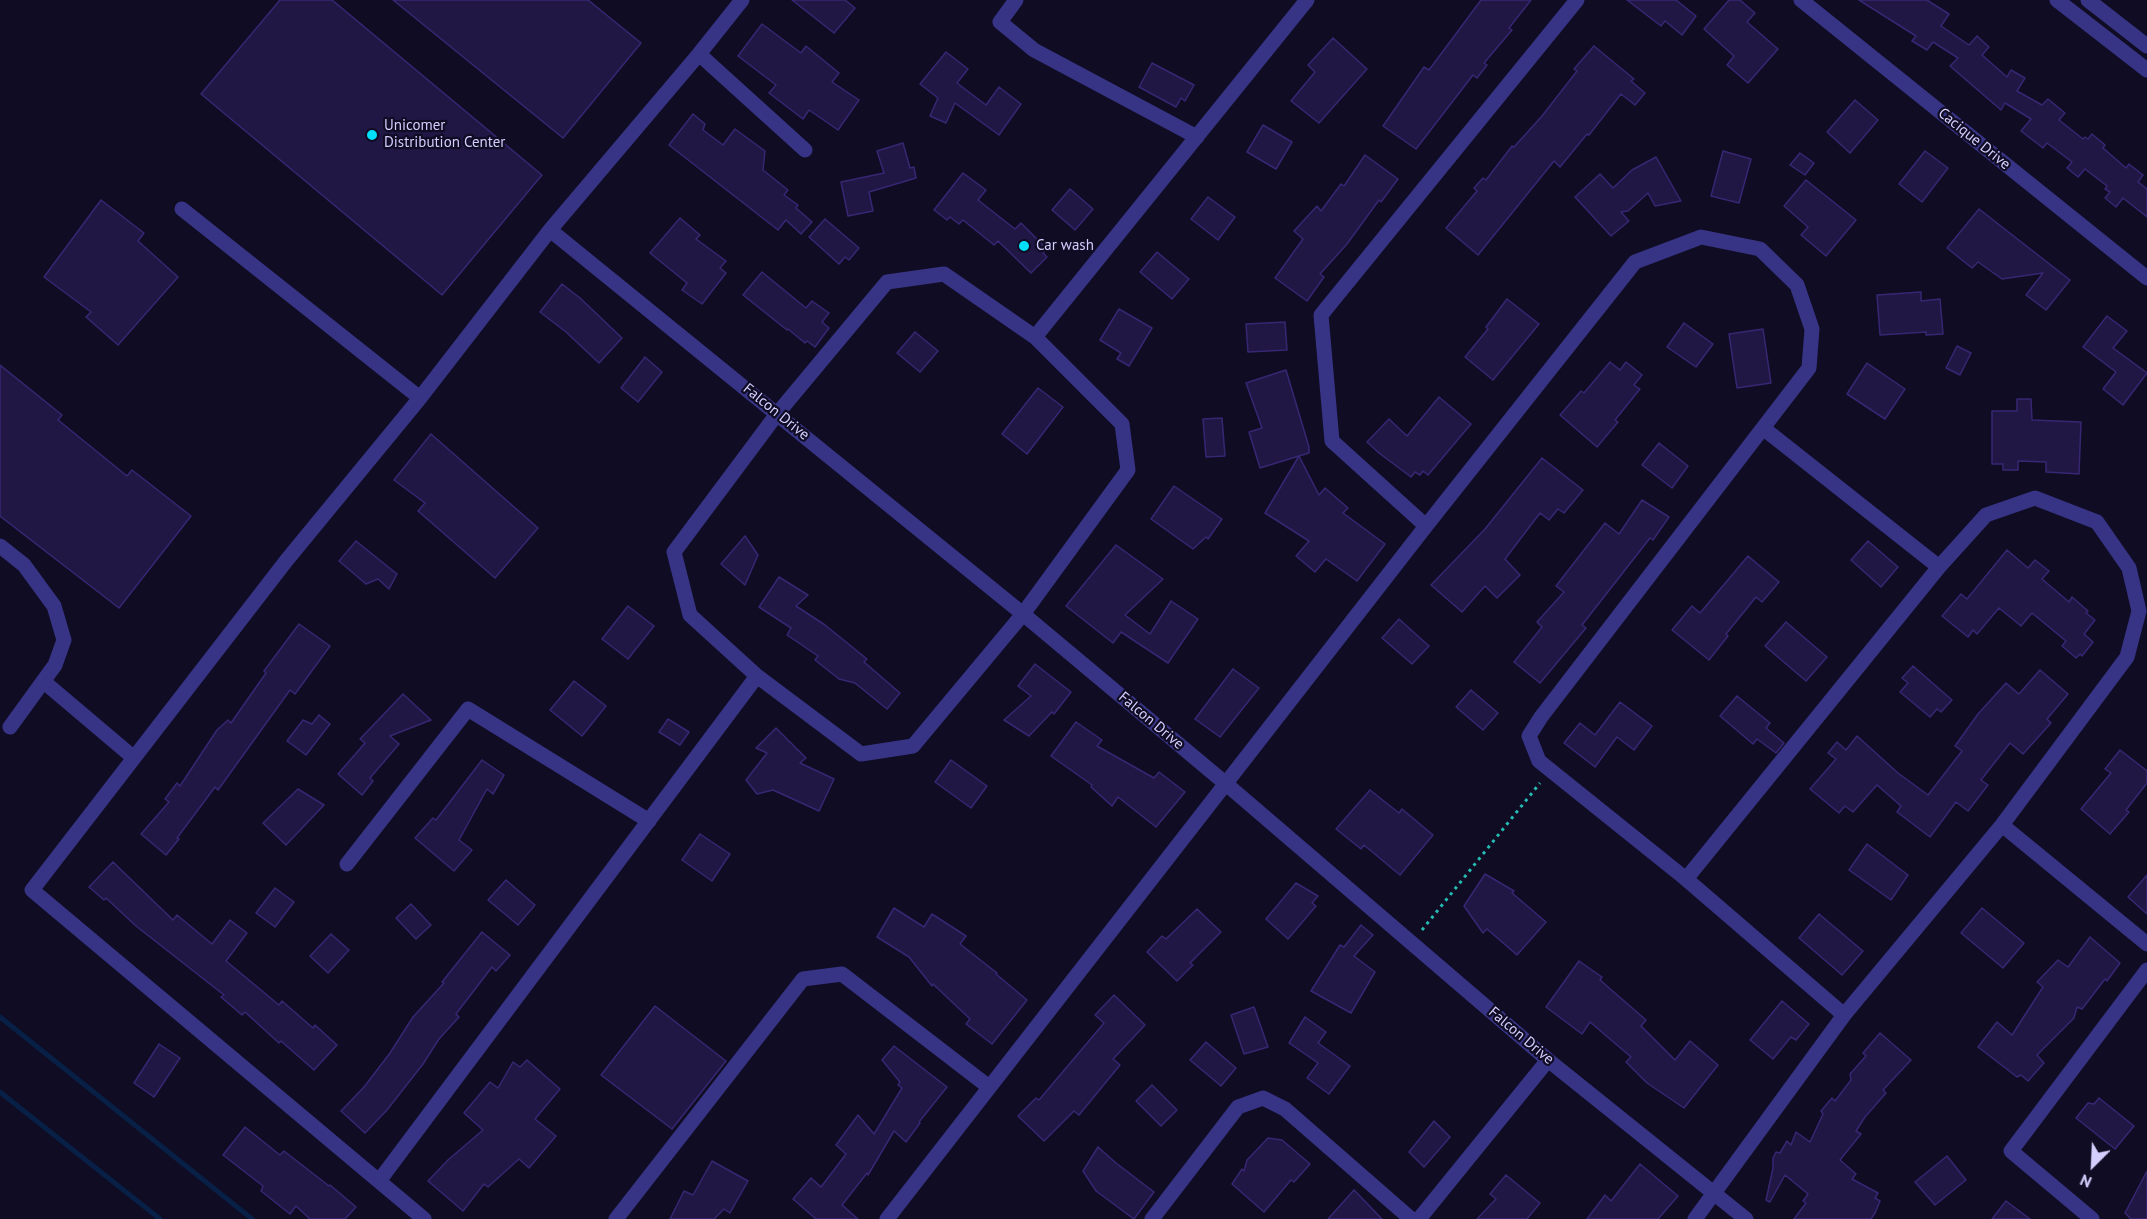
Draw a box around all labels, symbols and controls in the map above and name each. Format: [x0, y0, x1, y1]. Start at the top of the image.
street label: Cacique Drive [1934, 104, 2014, 174]
place label: Unicomer Distribution Center [384, 117, 505, 152]
marker: Unicomer Distribution Center [365, 128, 379, 142]
place label: Car wash [1036, 237, 1094, 255]
marker: Car wash [1017, 239, 1031, 253]
street label: Falcon Drive [739, 380, 813, 444]
street label: Falcon Drive [1115, 688, 1187, 754]
street label: Falcon Drive [1485, 1003, 1557, 1069]
north arrow [2063, 1135, 2123, 1195]
text: N [2077, 1170, 2095, 1193]

